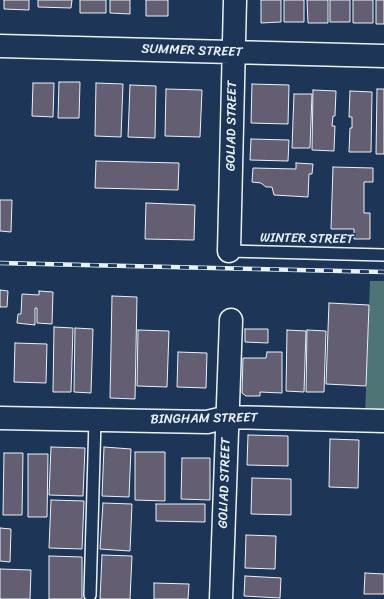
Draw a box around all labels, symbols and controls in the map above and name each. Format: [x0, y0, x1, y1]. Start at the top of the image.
street label: SUMMER STREET [141, 41, 243, 61]
street label: GOLIAD STREET [223, 81, 241, 171]
street label: WINTER STREET [260, 230, 354, 248]
street label: BINGHAM STREET [150, 410, 258, 428]
street label: GOLIAD STREET [216, 437, 234, 529]

